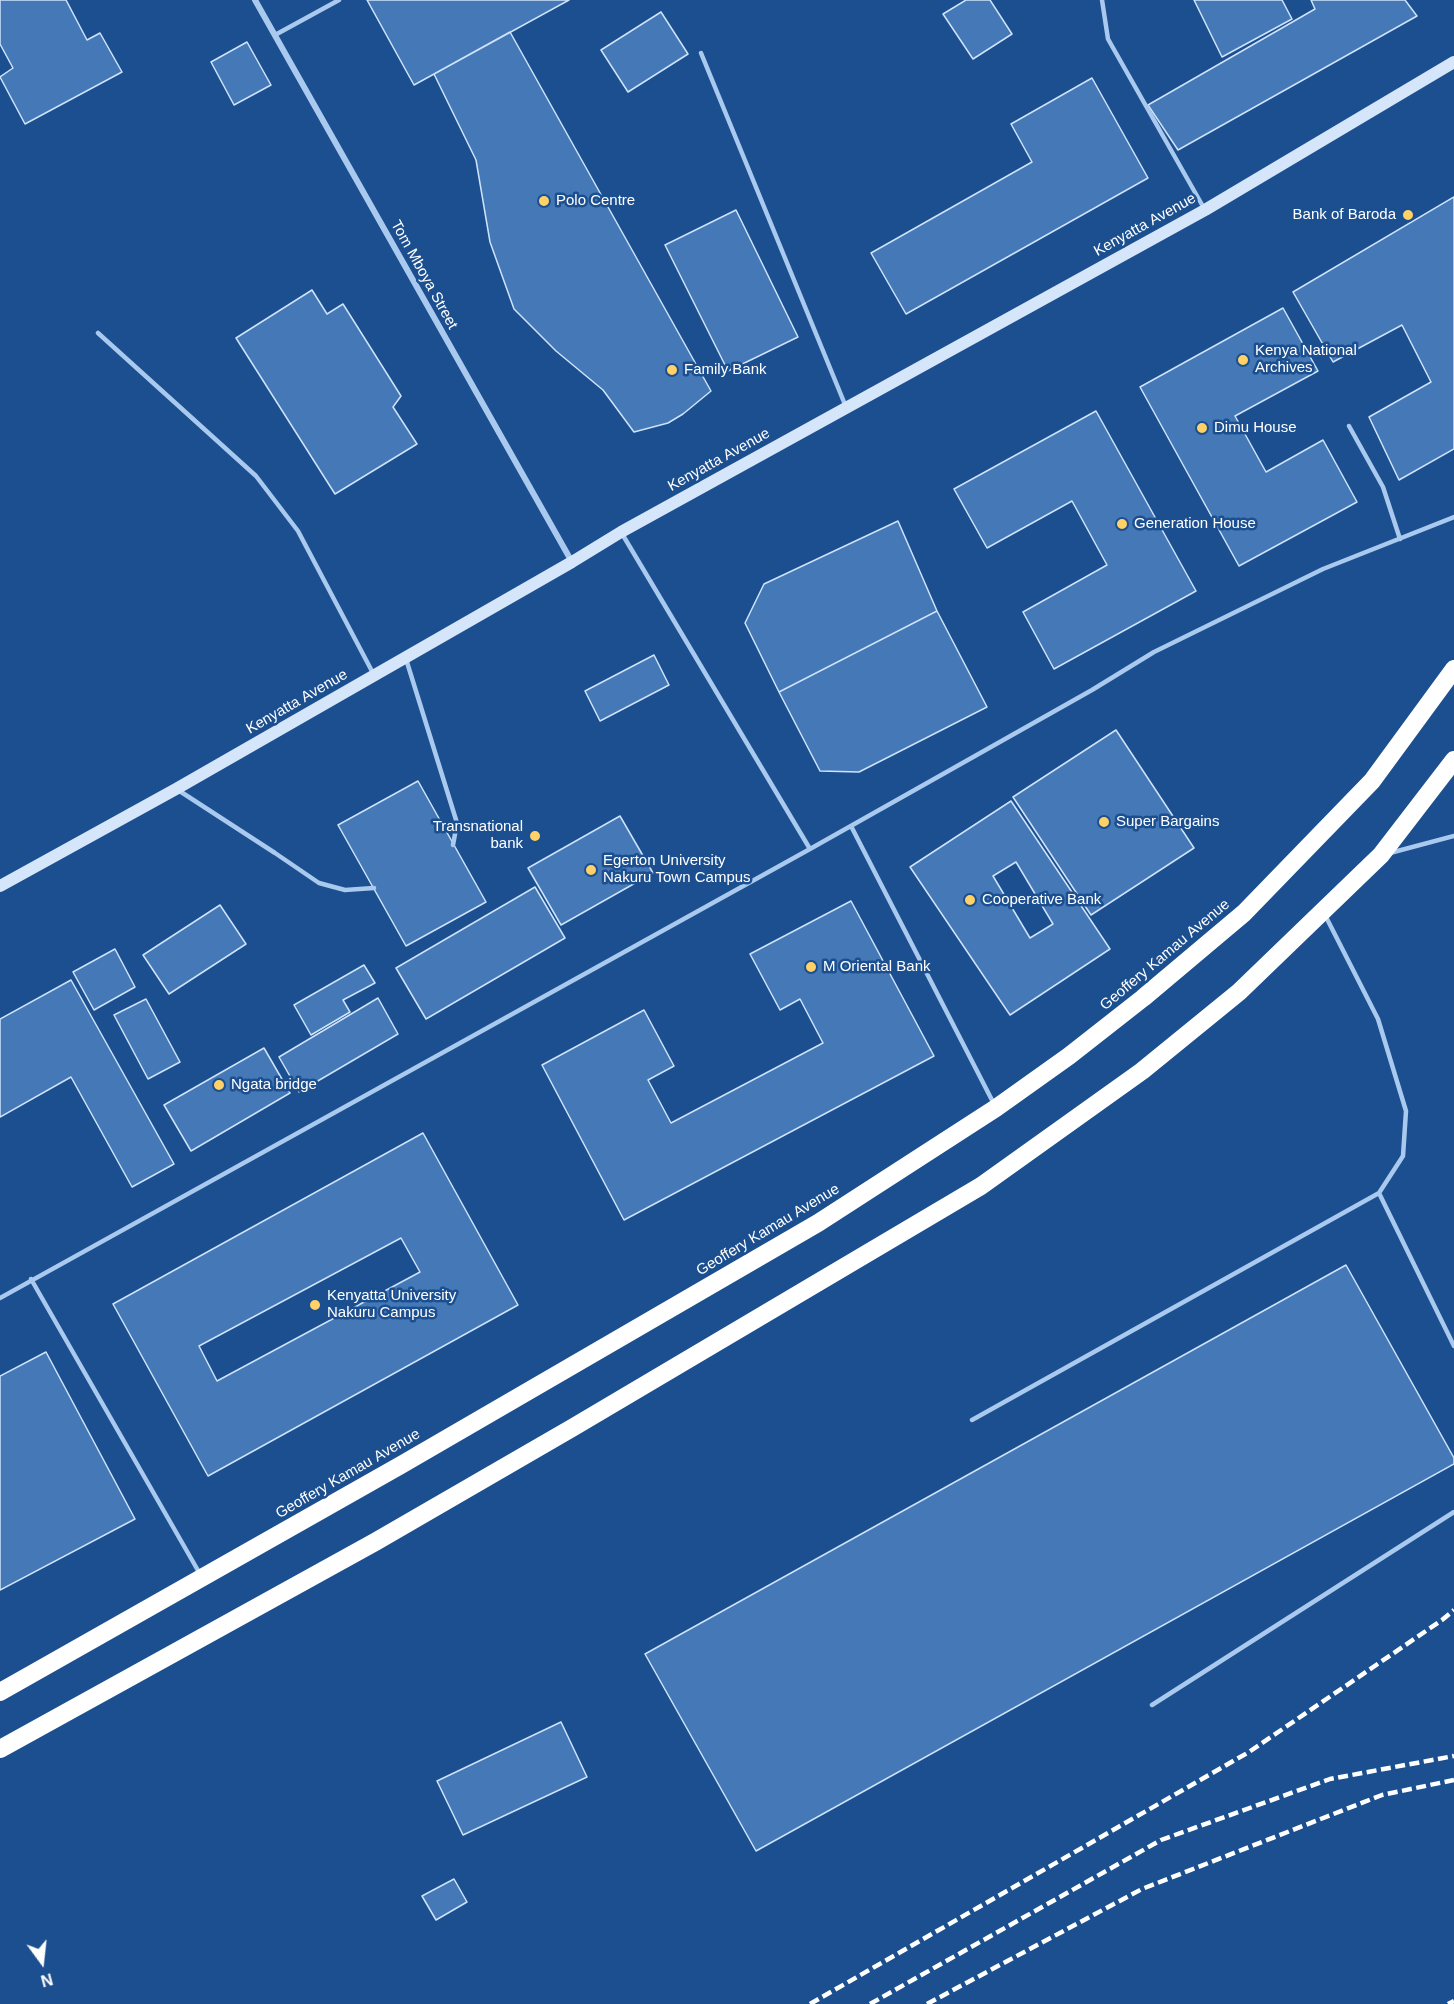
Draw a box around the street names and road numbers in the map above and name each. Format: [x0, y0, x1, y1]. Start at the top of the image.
street label: Kenyatta Avenue [1091, 189, 1199, 261]
street label: Tom Mboya Street [387, 217, 461, 333]
street label: Kenyatta Avenue [665, 424, 773, 496]
street label: Kenyatta Avenue [243, 666, 351, 738]
street label: Geoffery Kamau Avenue [1097, 895, 1233, 1015]
street label: Geoffery Kamau Avenue [693, 1180, 843, 1280]
street label: Geoffery Kamau Avenue [273, 1425, 423, 1523]

